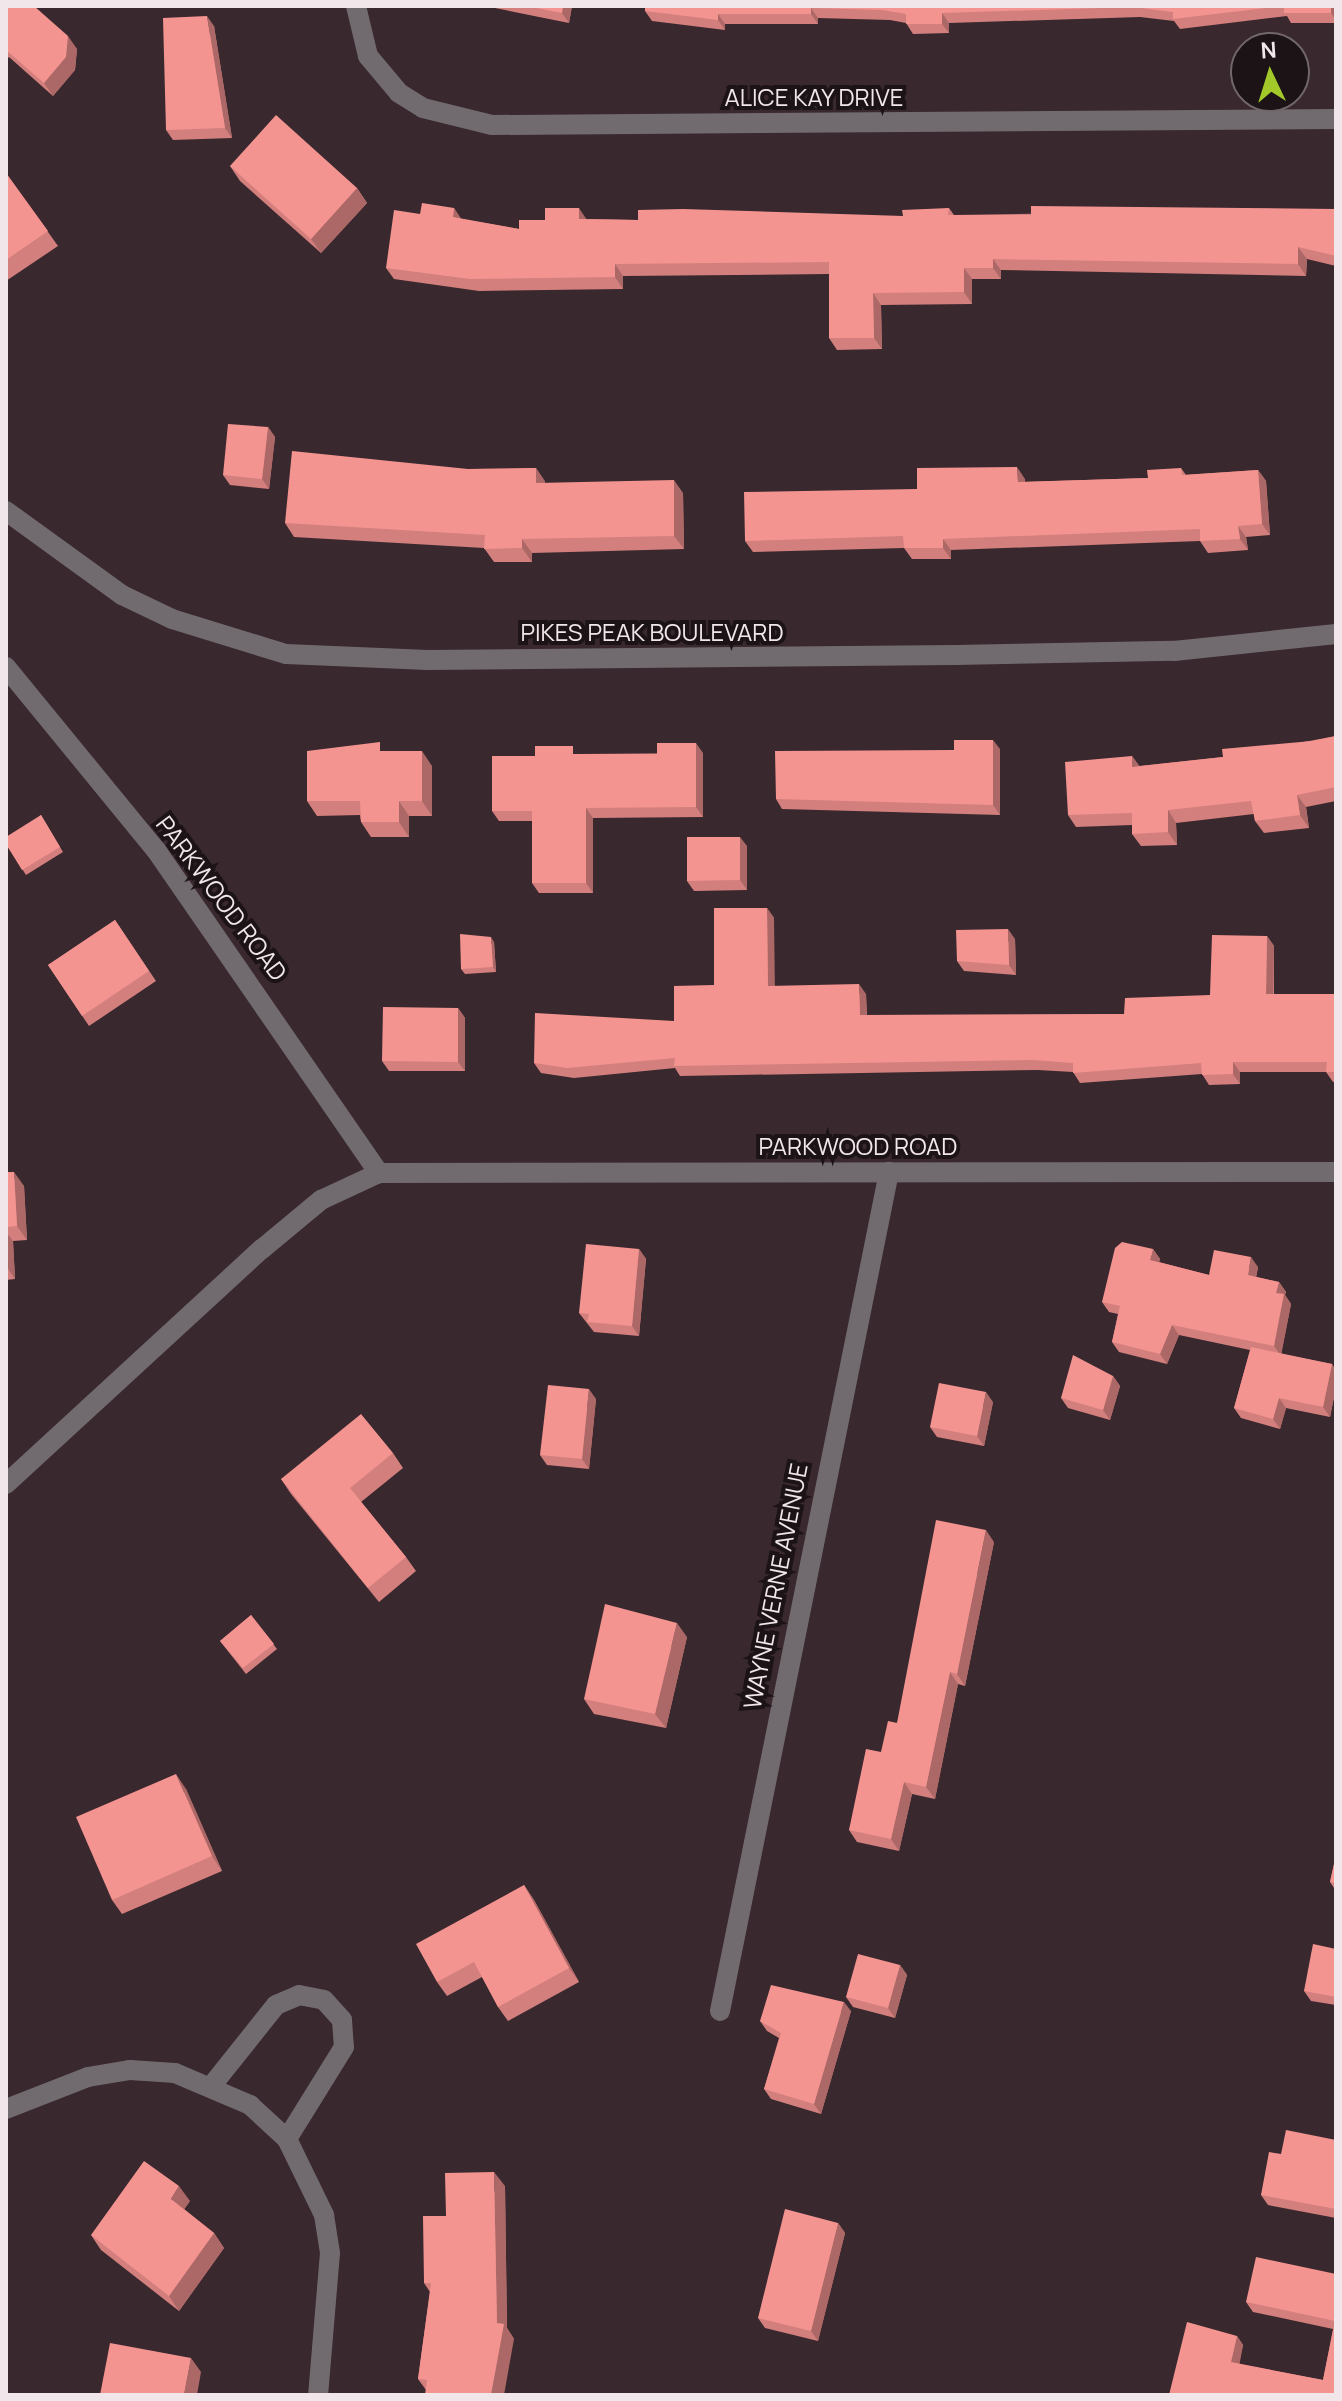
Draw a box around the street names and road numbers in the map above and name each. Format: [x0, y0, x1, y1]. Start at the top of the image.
street label: ALICE KAY DRIVE [724, 83, 904, 111]
street label: PIKES PEAK BOULEVARD [520, 618, 784, 646]
street label: PARKWOOD ROAD [151, 810, 293, 986]
street label: PARKWOOD ROAD [759, 1132, 957, 1160]
street label: WAYNE VERNE AVENUE [737, 1461, 813, 1711]

